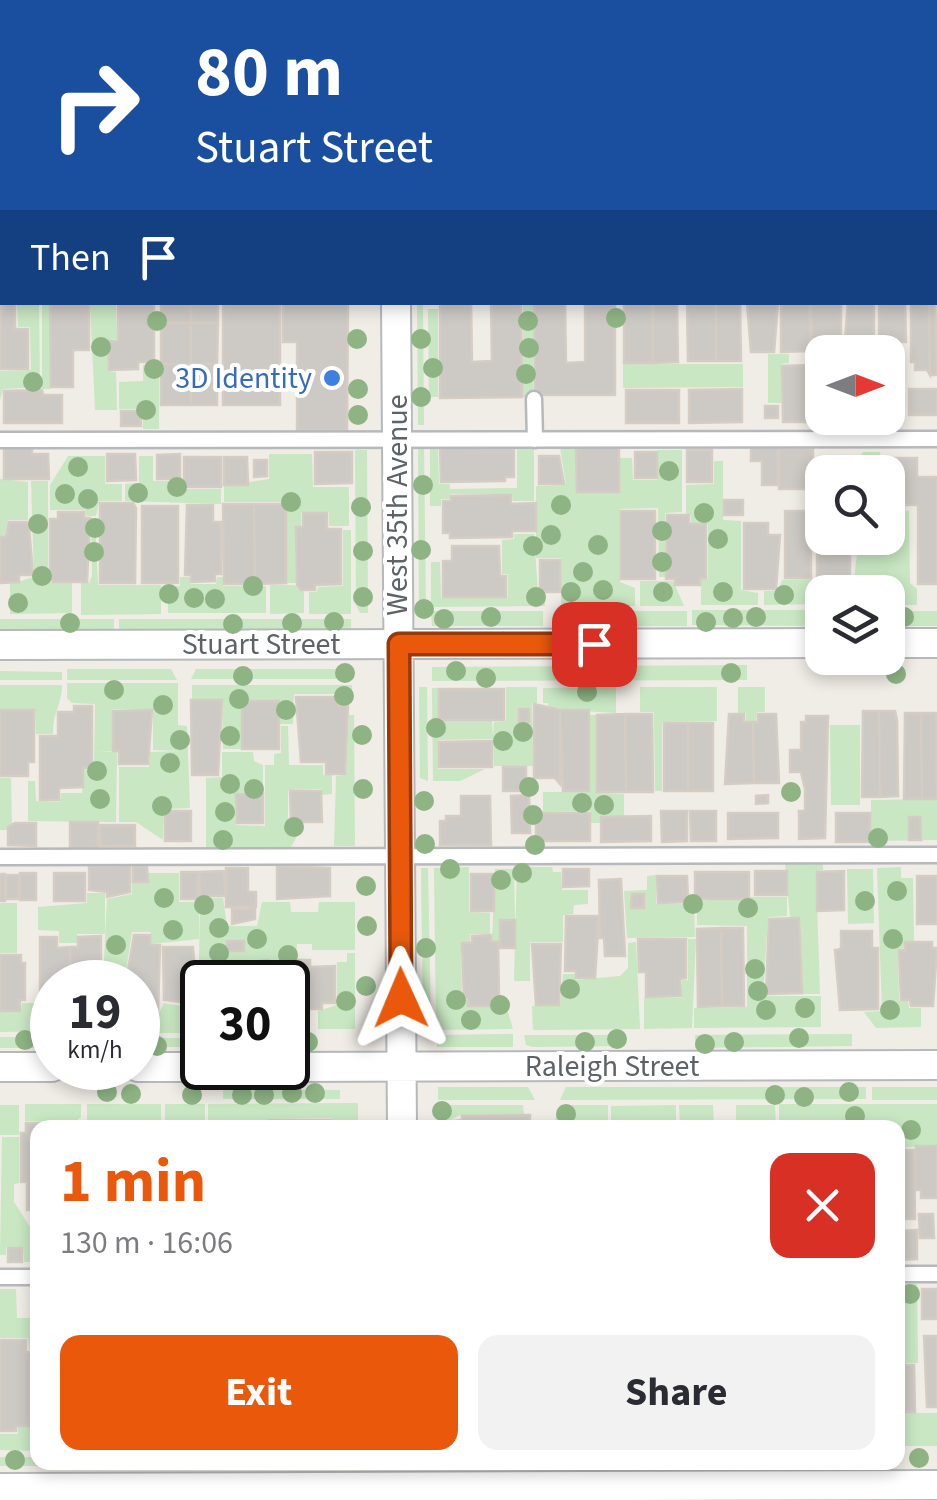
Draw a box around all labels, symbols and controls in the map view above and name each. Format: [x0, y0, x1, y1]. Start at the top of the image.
text: 80 m [195, 23, 343, 123]
icon: right [30, 40, 160, 170]
text: Stuart Street [195, 116, 433, 180]
icon: arrive [131, 230, 186, 285]
text: Then [30, 231, 111, 285]
north arrow [805, 335, 905, 435]
map controls [805, 335, 905, 675]
place label: 3D Identity [175, 357, 312, 400]
marker: 3D Identity [321, 367, 343, 389]
street label: West 35th Avenue [376, 394, 419, 616]
button: search [805, 455, 905, 555]
button: layers [805, 575, 905, 675]
pin [552, 602, 637, 687]
icon: arrive [567, 617, 622, 672]
street label: Stuart Street [182, 623, 340, 666]
position arrow [349, 946, 453, 1050]
speed limit sign: 30 [180, 960, 310, 1090]
text: 19 [69, 977, 121, 1048]
text: km/h [67, 1032, 123, 1068]
street label: Raleigh Street [525, 1045, 699, 1088]
text: 1 min [60, 1140, 206, 1225]
button: close [770, 1153, 875, 1258]
text: 130 m · 16:06 [60, 1220, 233, 1266]
button: Exit [60, 1335, 458, 1450]
button: Share [478, 1335, 875, 1450]

